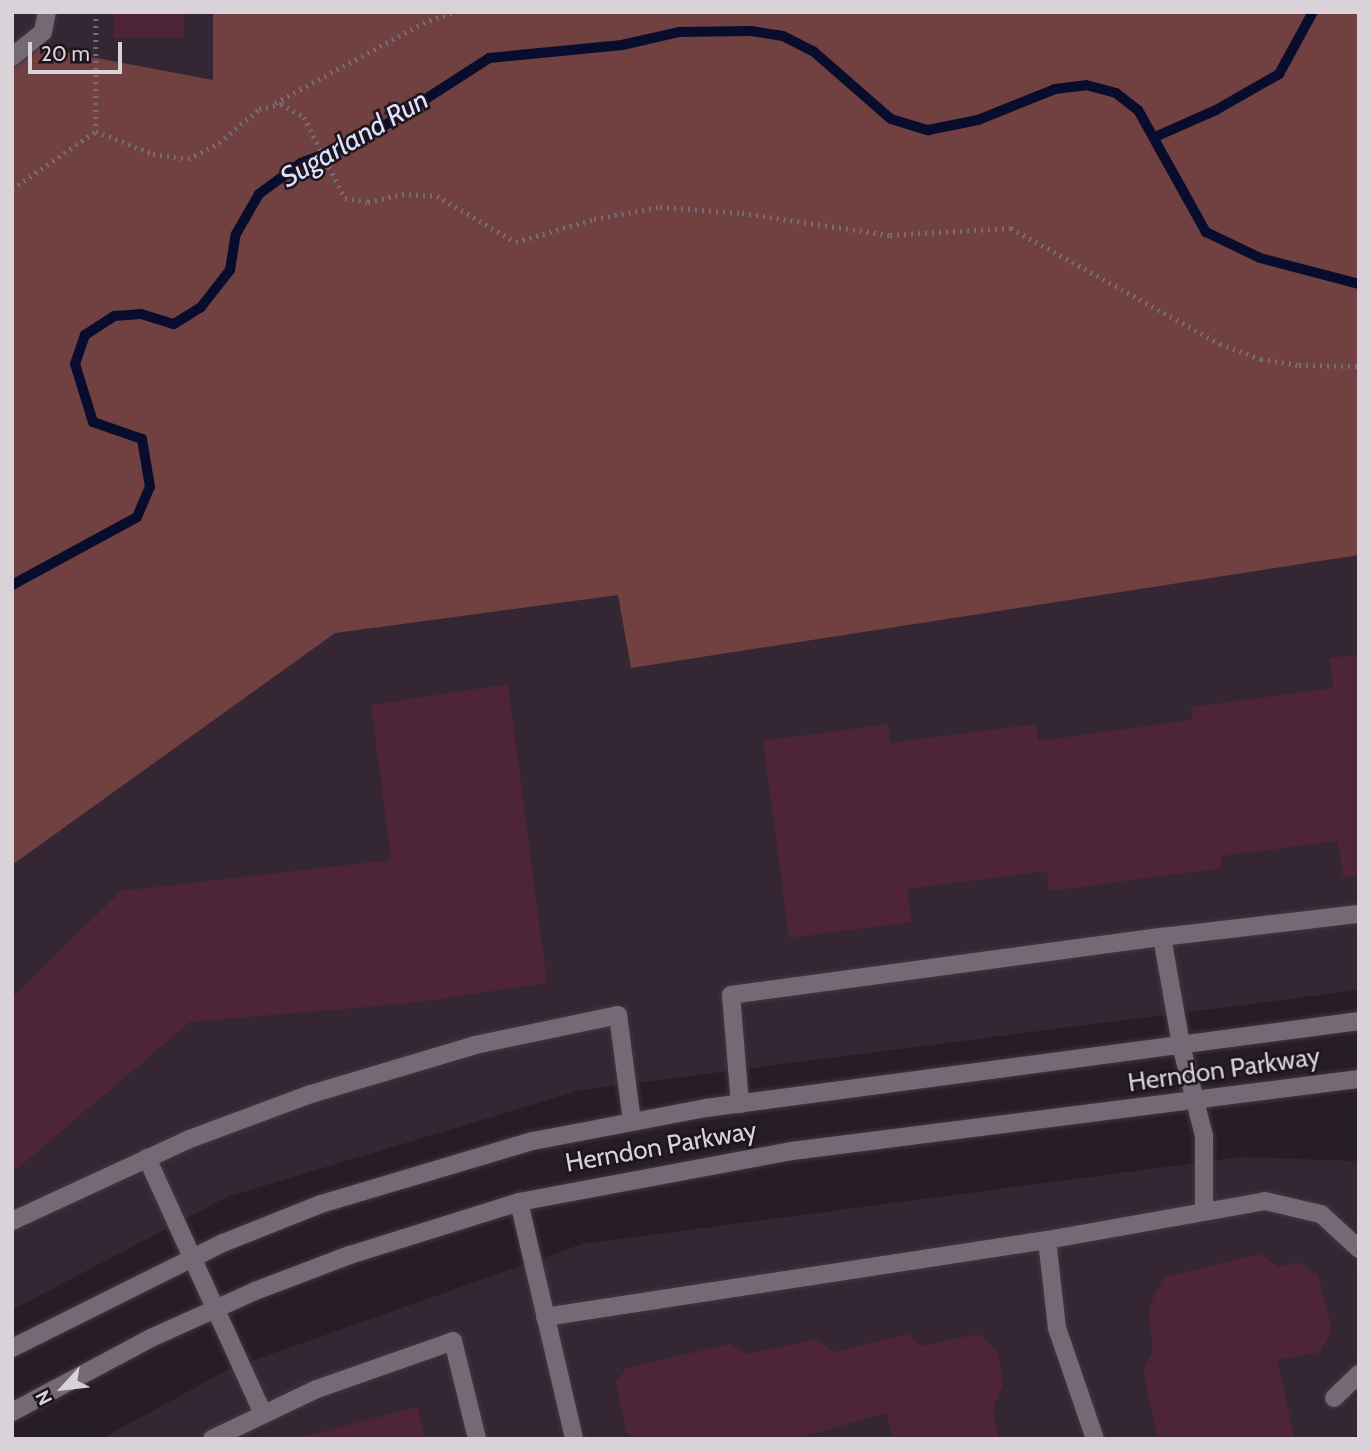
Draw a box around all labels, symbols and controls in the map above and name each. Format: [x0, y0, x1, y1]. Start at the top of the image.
scale bar [32, 28, 126, 72]
text: 20 m [41, 41, 90, 66]
water label: Sugarland Run [274, 82, 434, 194]
street label: Herndon Parkway [1126, 1041, 1322, 1099]
street label: Herndon Parkway [563, 1115, 759, 1179]
north arrow [28, 1353, 98, 1423]
text: N [31, 1387, 57, 1409]

